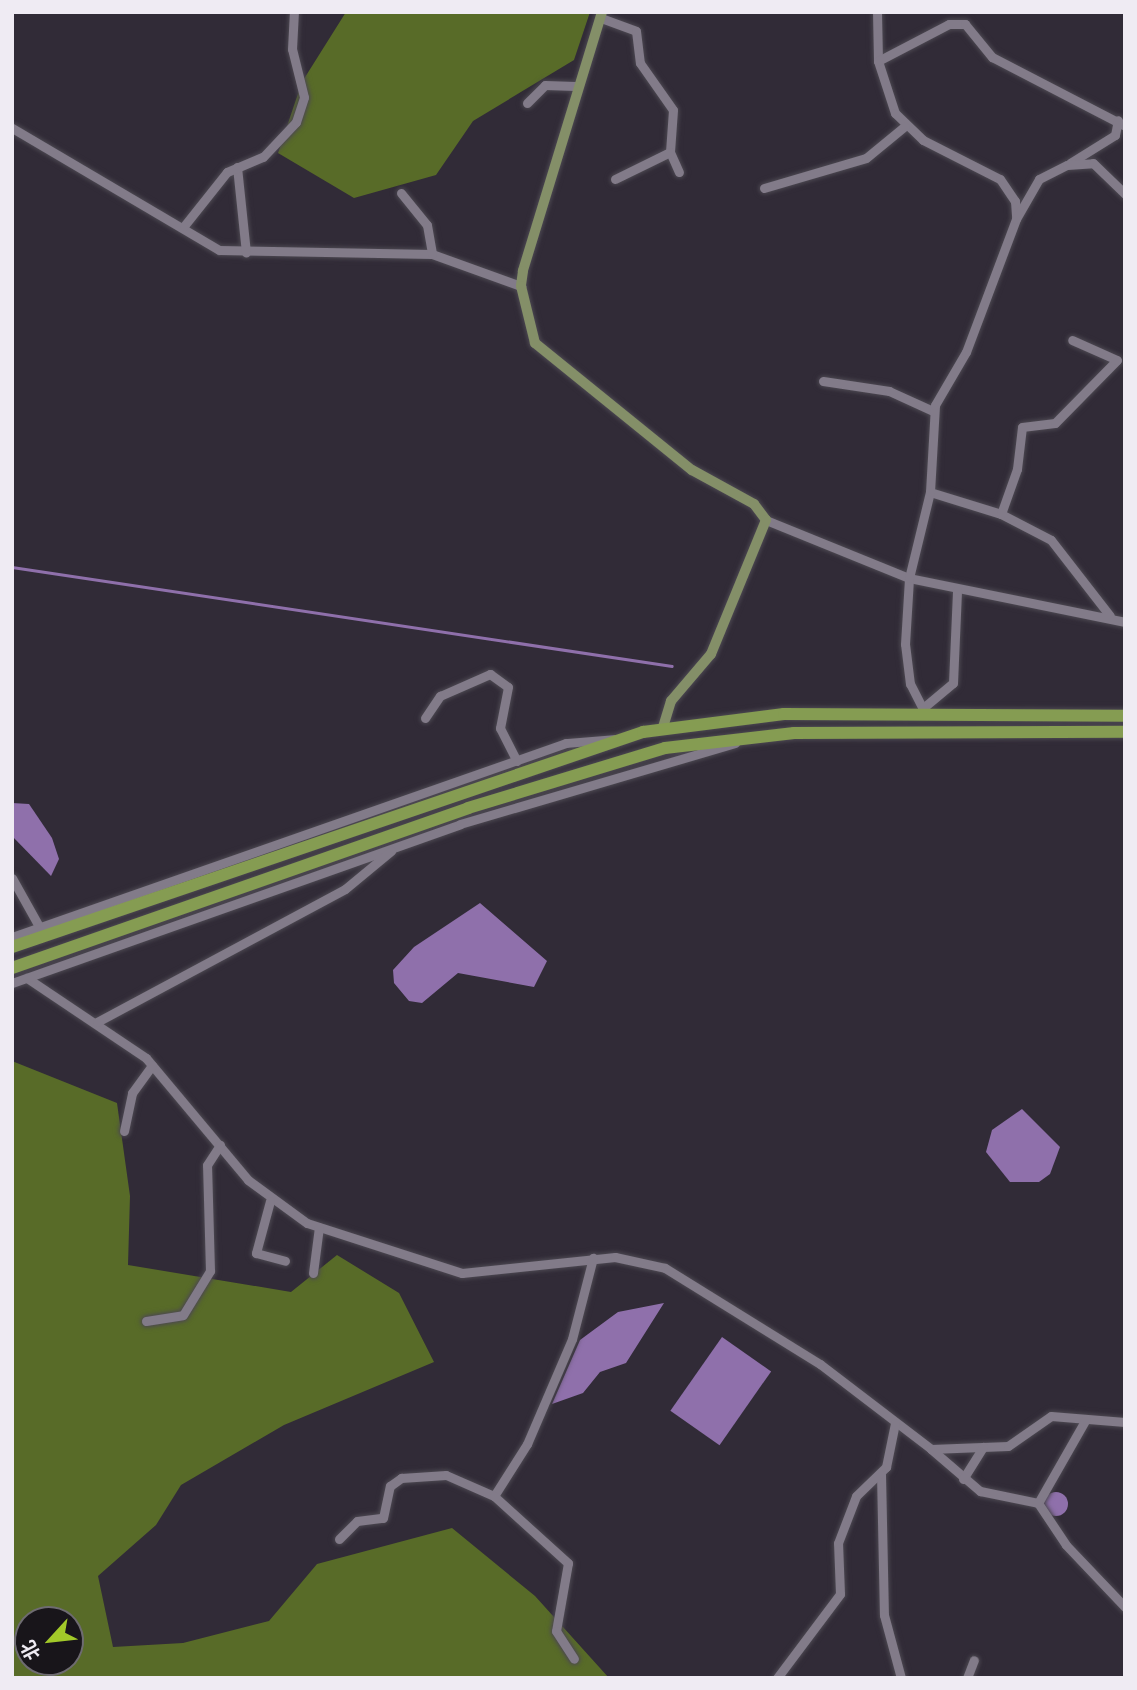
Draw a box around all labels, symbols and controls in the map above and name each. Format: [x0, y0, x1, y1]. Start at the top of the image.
north arrow [14, 1606, 84, 1676]
text: 北 [17, 1636, 47, 1664]

